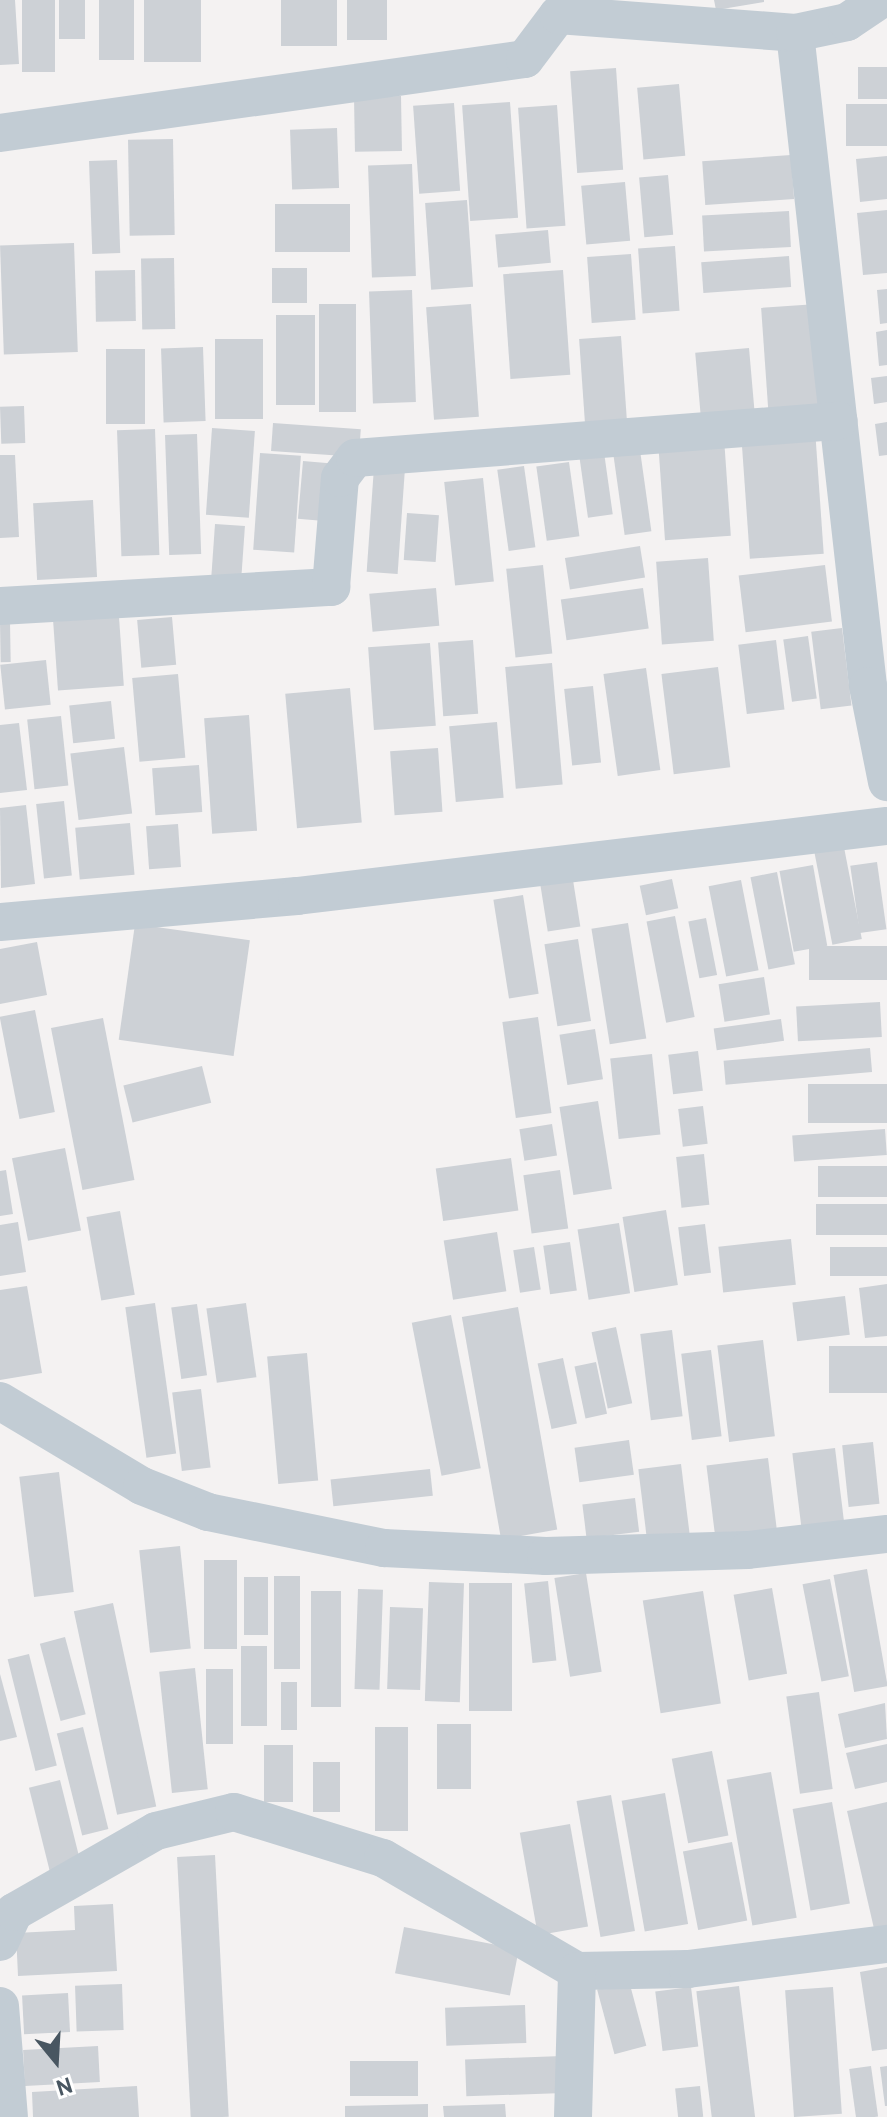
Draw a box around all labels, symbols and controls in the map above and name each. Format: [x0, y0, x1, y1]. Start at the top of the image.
north arrow [16, 2021, 96, 2101]
text: N [52, 2069, 75, 2100]

